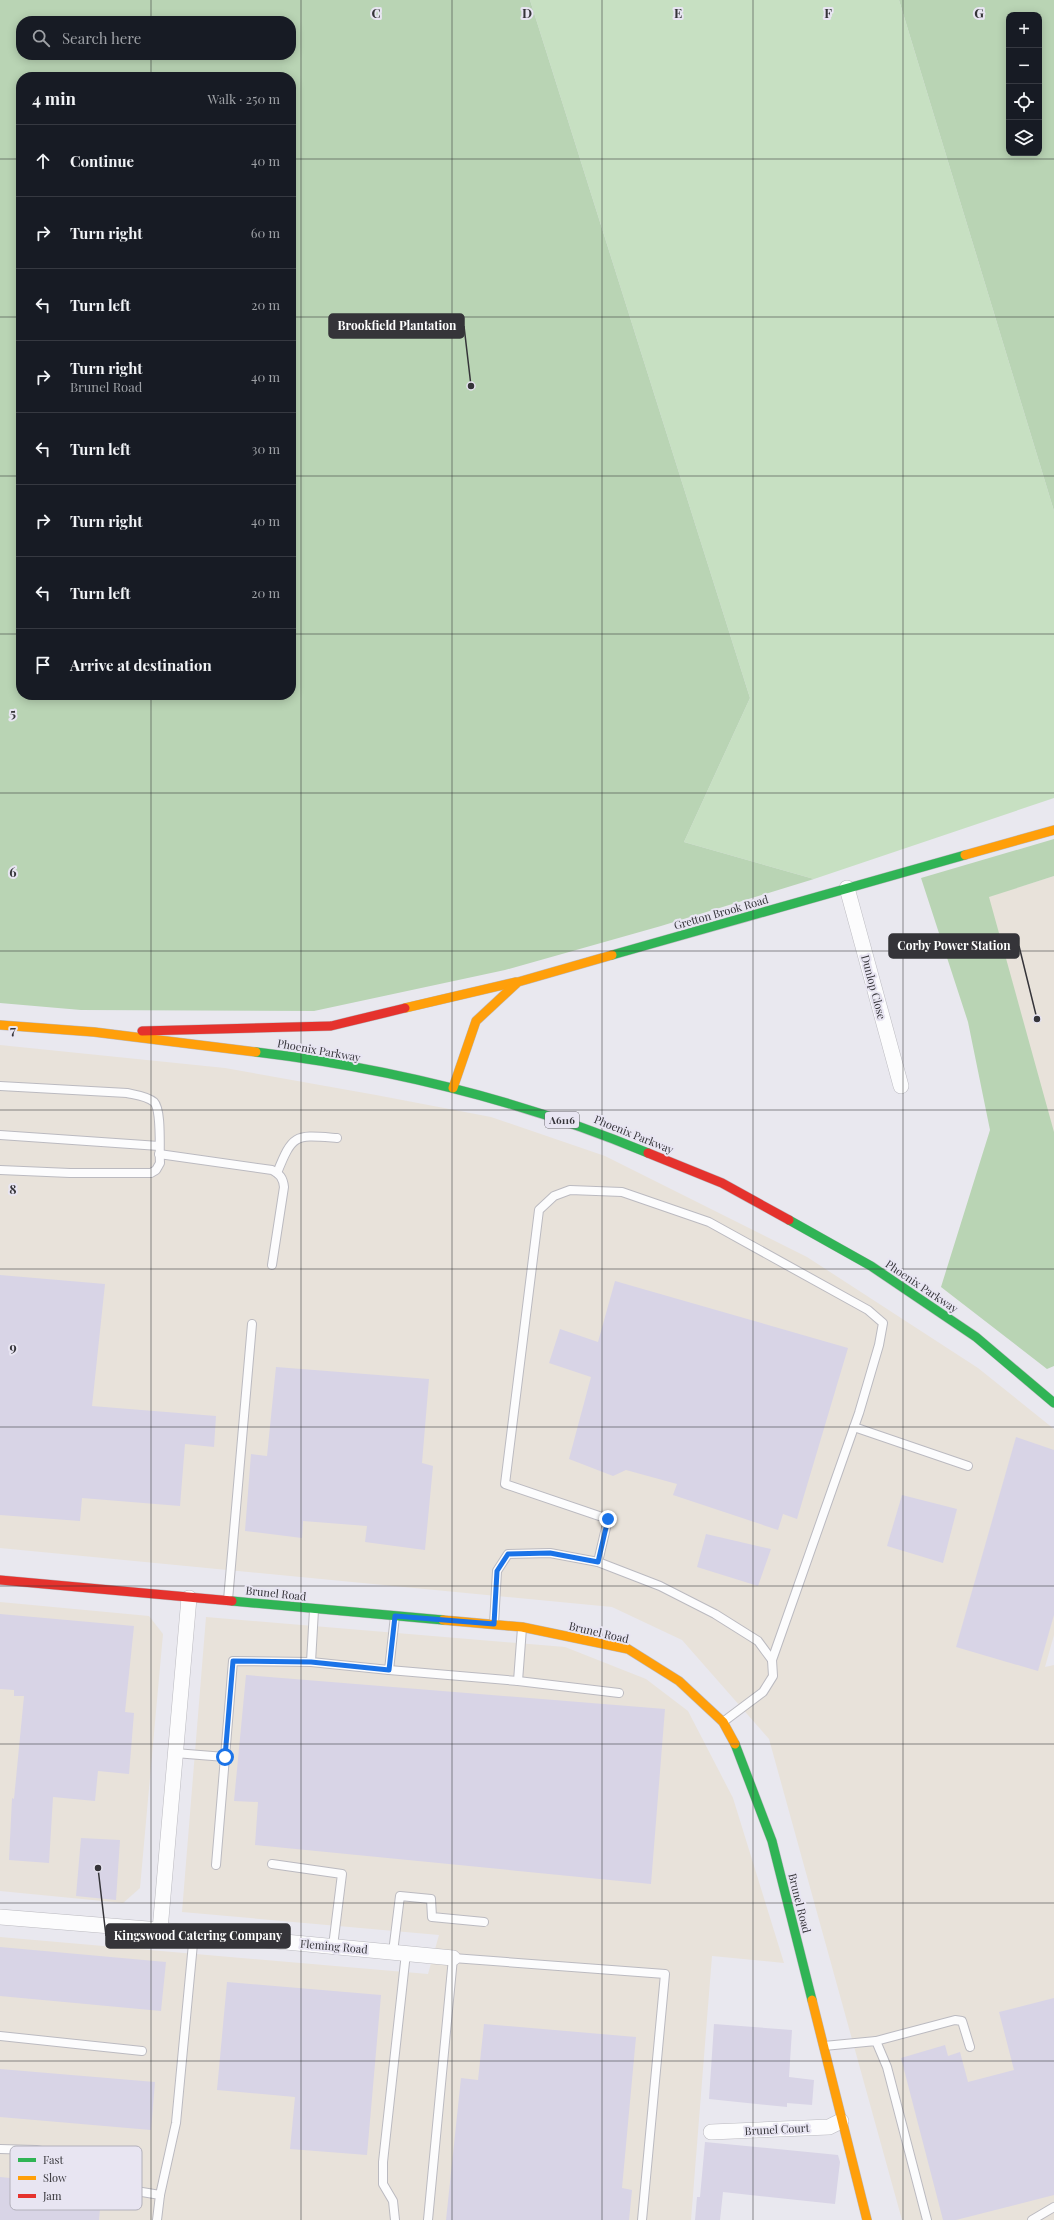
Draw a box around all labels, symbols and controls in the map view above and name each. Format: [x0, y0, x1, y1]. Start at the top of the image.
text: C [371, 4, 381, 21]
text: D [522, 4, 532, 21]
text: E [674, 4, 682, 21]
text: F [824, 4, 832, 21]
text: G [974, 4, 984, 21]
map controls [1006, 12, 1042, 156]
button: + [1006, 12, 1042, 48]
search box [16, 16, 296, 60]
icon: search [30, 27, 52, 49]
text: Search here [62, 28, 141, 48]
button: − [1006, 48, 1042, 84]
button: locate [1006, 84, 1042, 120]
text: 4 min [32, 87, 76, 109]
text: Walk · 250 m [208, 90, 280, 107]
button: layers [1006, 120, 1042, 156]
icon: ahead [32, 150, 54, 172]
text: Continue [70, 151, 134, 171]
text: 40 m [251, 152, 280, 169]
icon: right [32, 222, 54, 244]
text: Turn right [70, 223, 143, 243]
text: 60 m [251, 224, 280, 241]
icon: left [32, 294, 54, 316]
text: Turn left [70, 295, 131, 315]
text: 20 m [251, 296, 280, 313]
callout: Brookfield Plantation [329, 314, 464, 338]
text: Brookfield Plantation [338, 317, 457, 333]
text: Turn right [70, 358, 143, 378]
icon: right [32, 366, 54, 388]
text: 40 m [251, 368, 280, 385]
text: Brunel Road [70, 378, 142, 395]
icon: left [32, 438, 54, 460]
text: Turn left [70, 439, 131, 459]
text: 30 m [252, 440, 280, 457]
icon: right [32, 510, 54, 532]
text: Turn right [70, 511, 143, 531]
text: 40 m [251, 512, 280, 529]
icon: left [32, 582, 54, 604]
text: Turn left [70, 583, 131, 603]
text: 20 m [251, 584, 280, 601]
icon: arrive [32, 654, 54, 676]
text: Arrive at destination [70, 655, 212, 675]
text: 5 [10, 704, 16, 721]
text: 6 [9, 863, 17, 880]
street label: Gretton Brook Road [672, 891, 771, 933]
callout: Corby Power Station [889, 934, 1019, 958]
text: Corby Power Station [897, 937, 1011, 953]
street label: Dunlop Close [858, 953, 890, 1021]
text: 7 [10, 1021, 16, 1038]
street label: Phoenix Parkway [276, 1035, 362, 1065]
street label: Phoenix Parkway [592, 1111, 676, 1157]
road number: A6116 [545, 1112, 579, 1128]
text: 8 [9, 1180, 17, 1197]
street label: Phoenix Parkway [883, 1256, 962, 1316]
text: 9 [9, 1338, 17, 1355]
route end [599, 1510, 617, 1528]
street label: Brunel Road [245, 1582, 308, 1604]
street label: Brunel Road [568, 1618, 631, 1646]
route start [216, 1748, 234, 1766]
street label: Brunel Road [785, 1872, 815, 1935]
callout: Kingswood Catering Company [106, 1924, 290, 1948]
text: Kingswood Catering Company [114, 1927, 283, 1943]
street label: Fleming Road [300, 1936, 369, 1956]
street label: Brunel Court [744, 2120, 810, 2138]
legend [10, 2146, 142, 2210]
text: Fast [43, 2152, 63, 2167]
text: Slow [43, 2170, 67, 2185]
text: Jam [42, 2188, 62, 2203]

